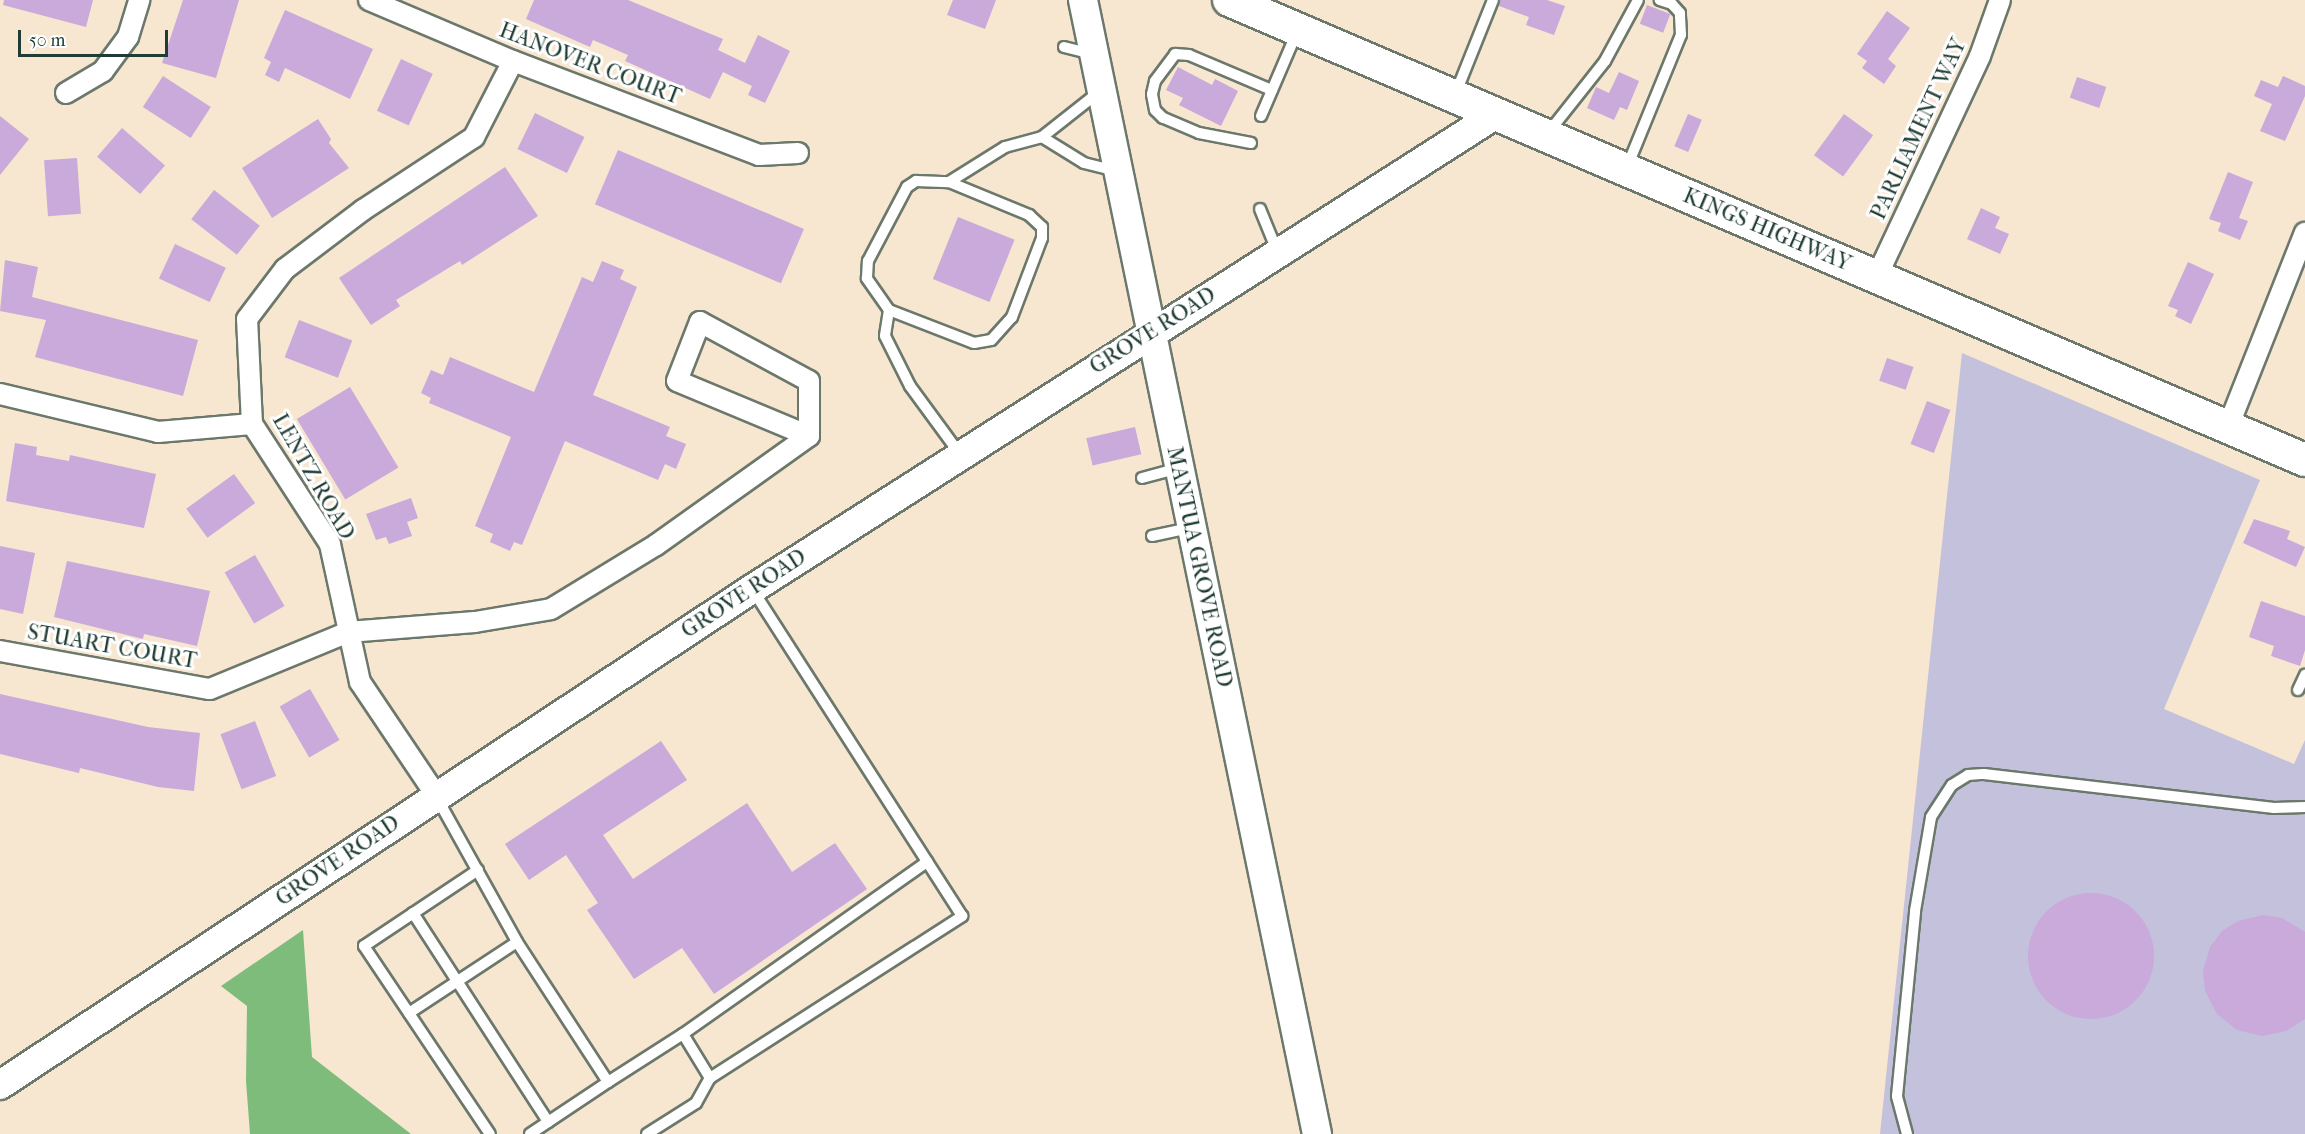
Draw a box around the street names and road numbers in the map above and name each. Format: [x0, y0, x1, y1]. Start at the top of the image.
street label: HANOVER COURT [495, 17, 685, 111]
street label: PARLIAMENT WAY [1865, 34, 1973, 224]
street label: KINGS HIGHWAY [1679, 183, 1855, 277]
street label: GROVE ROAD [1085, 282, 1221, 380]
street label: LENTZ ROAD [266, 409, 360, 545]
street label: MANTUA GROVE ROAD [1161, 444, 1237, 690]
street label: GROVE ROAD [677, 544, 811, 644]
street label: STUART COURT [25, 619, 199, 675]
street label: GROVE ROAD [271, 810, 405, 912]

